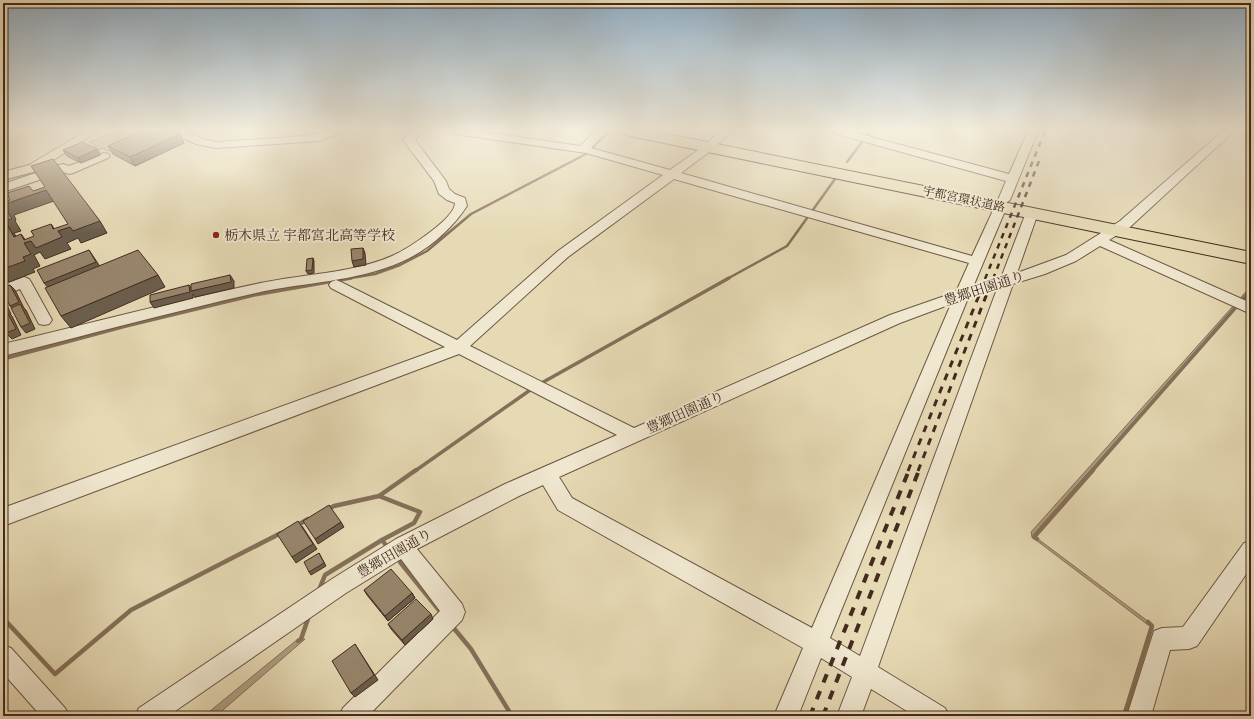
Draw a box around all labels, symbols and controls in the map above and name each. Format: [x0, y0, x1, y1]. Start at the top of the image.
street label: 宇都宮環状道路 [921, 181, 1007, 216]
place label: 栃木県立 宇都宮北高等学校 [224, 225, 395, 245]
marker: 栃木県立 宇都宮北高等学校 [211, 230, 221, 240]
street label: 豊郷田園通り [941, 266, 1027, 310]
street label: 豊郷田園通り [643, 386, 727, 438]
street label: 豊郷田園通り [353, 523, 435, 583]

